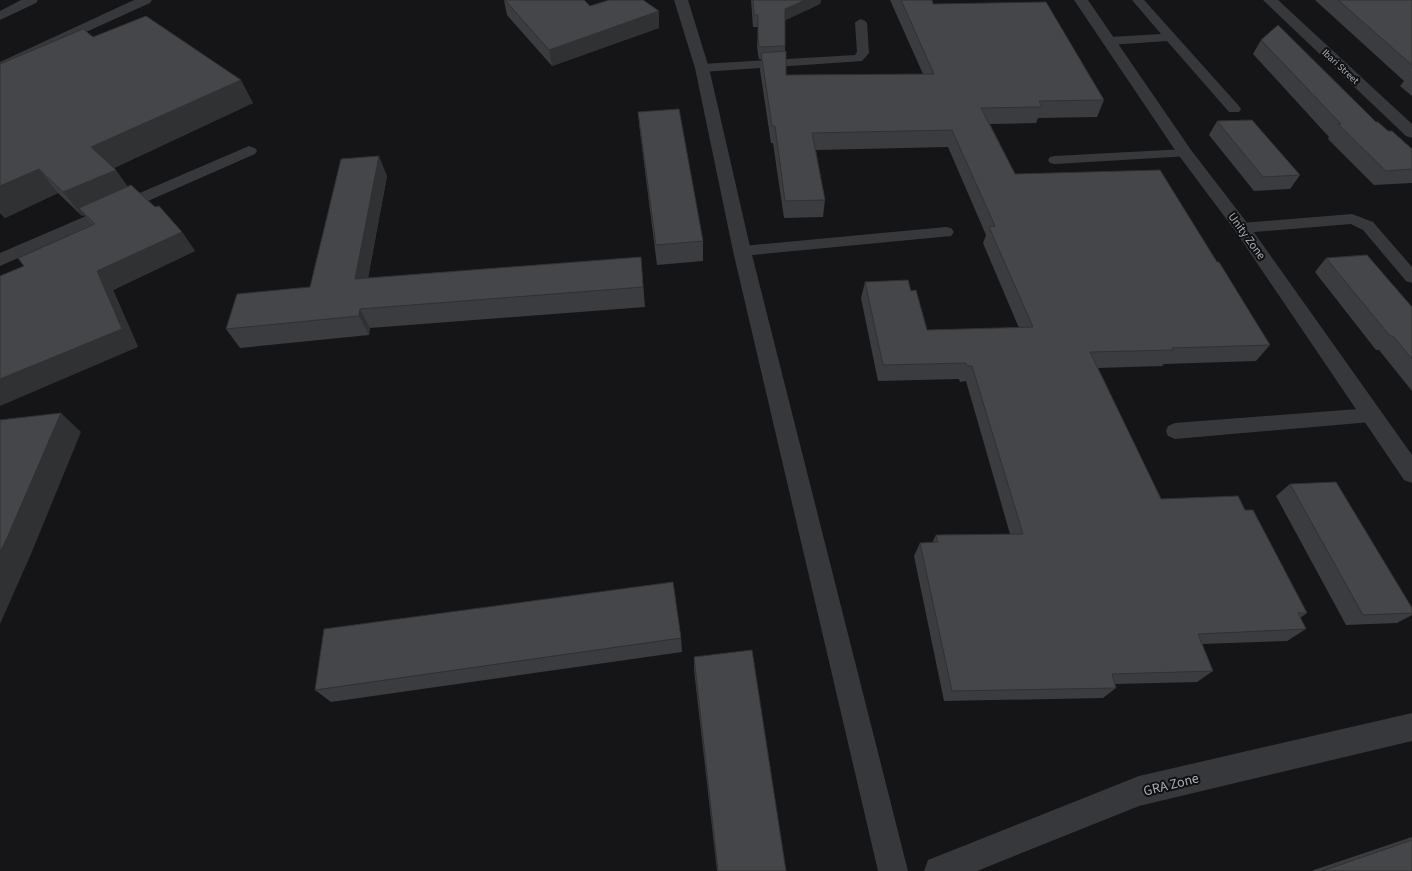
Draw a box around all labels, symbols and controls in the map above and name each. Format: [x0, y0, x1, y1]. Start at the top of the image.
street label: Ibari Street [1319, 46, 1362, 88]
street label: Unity Zone [1224, 209, 1270, 263]
street label: GRA Zone [1141, 768, 1201, 801]

